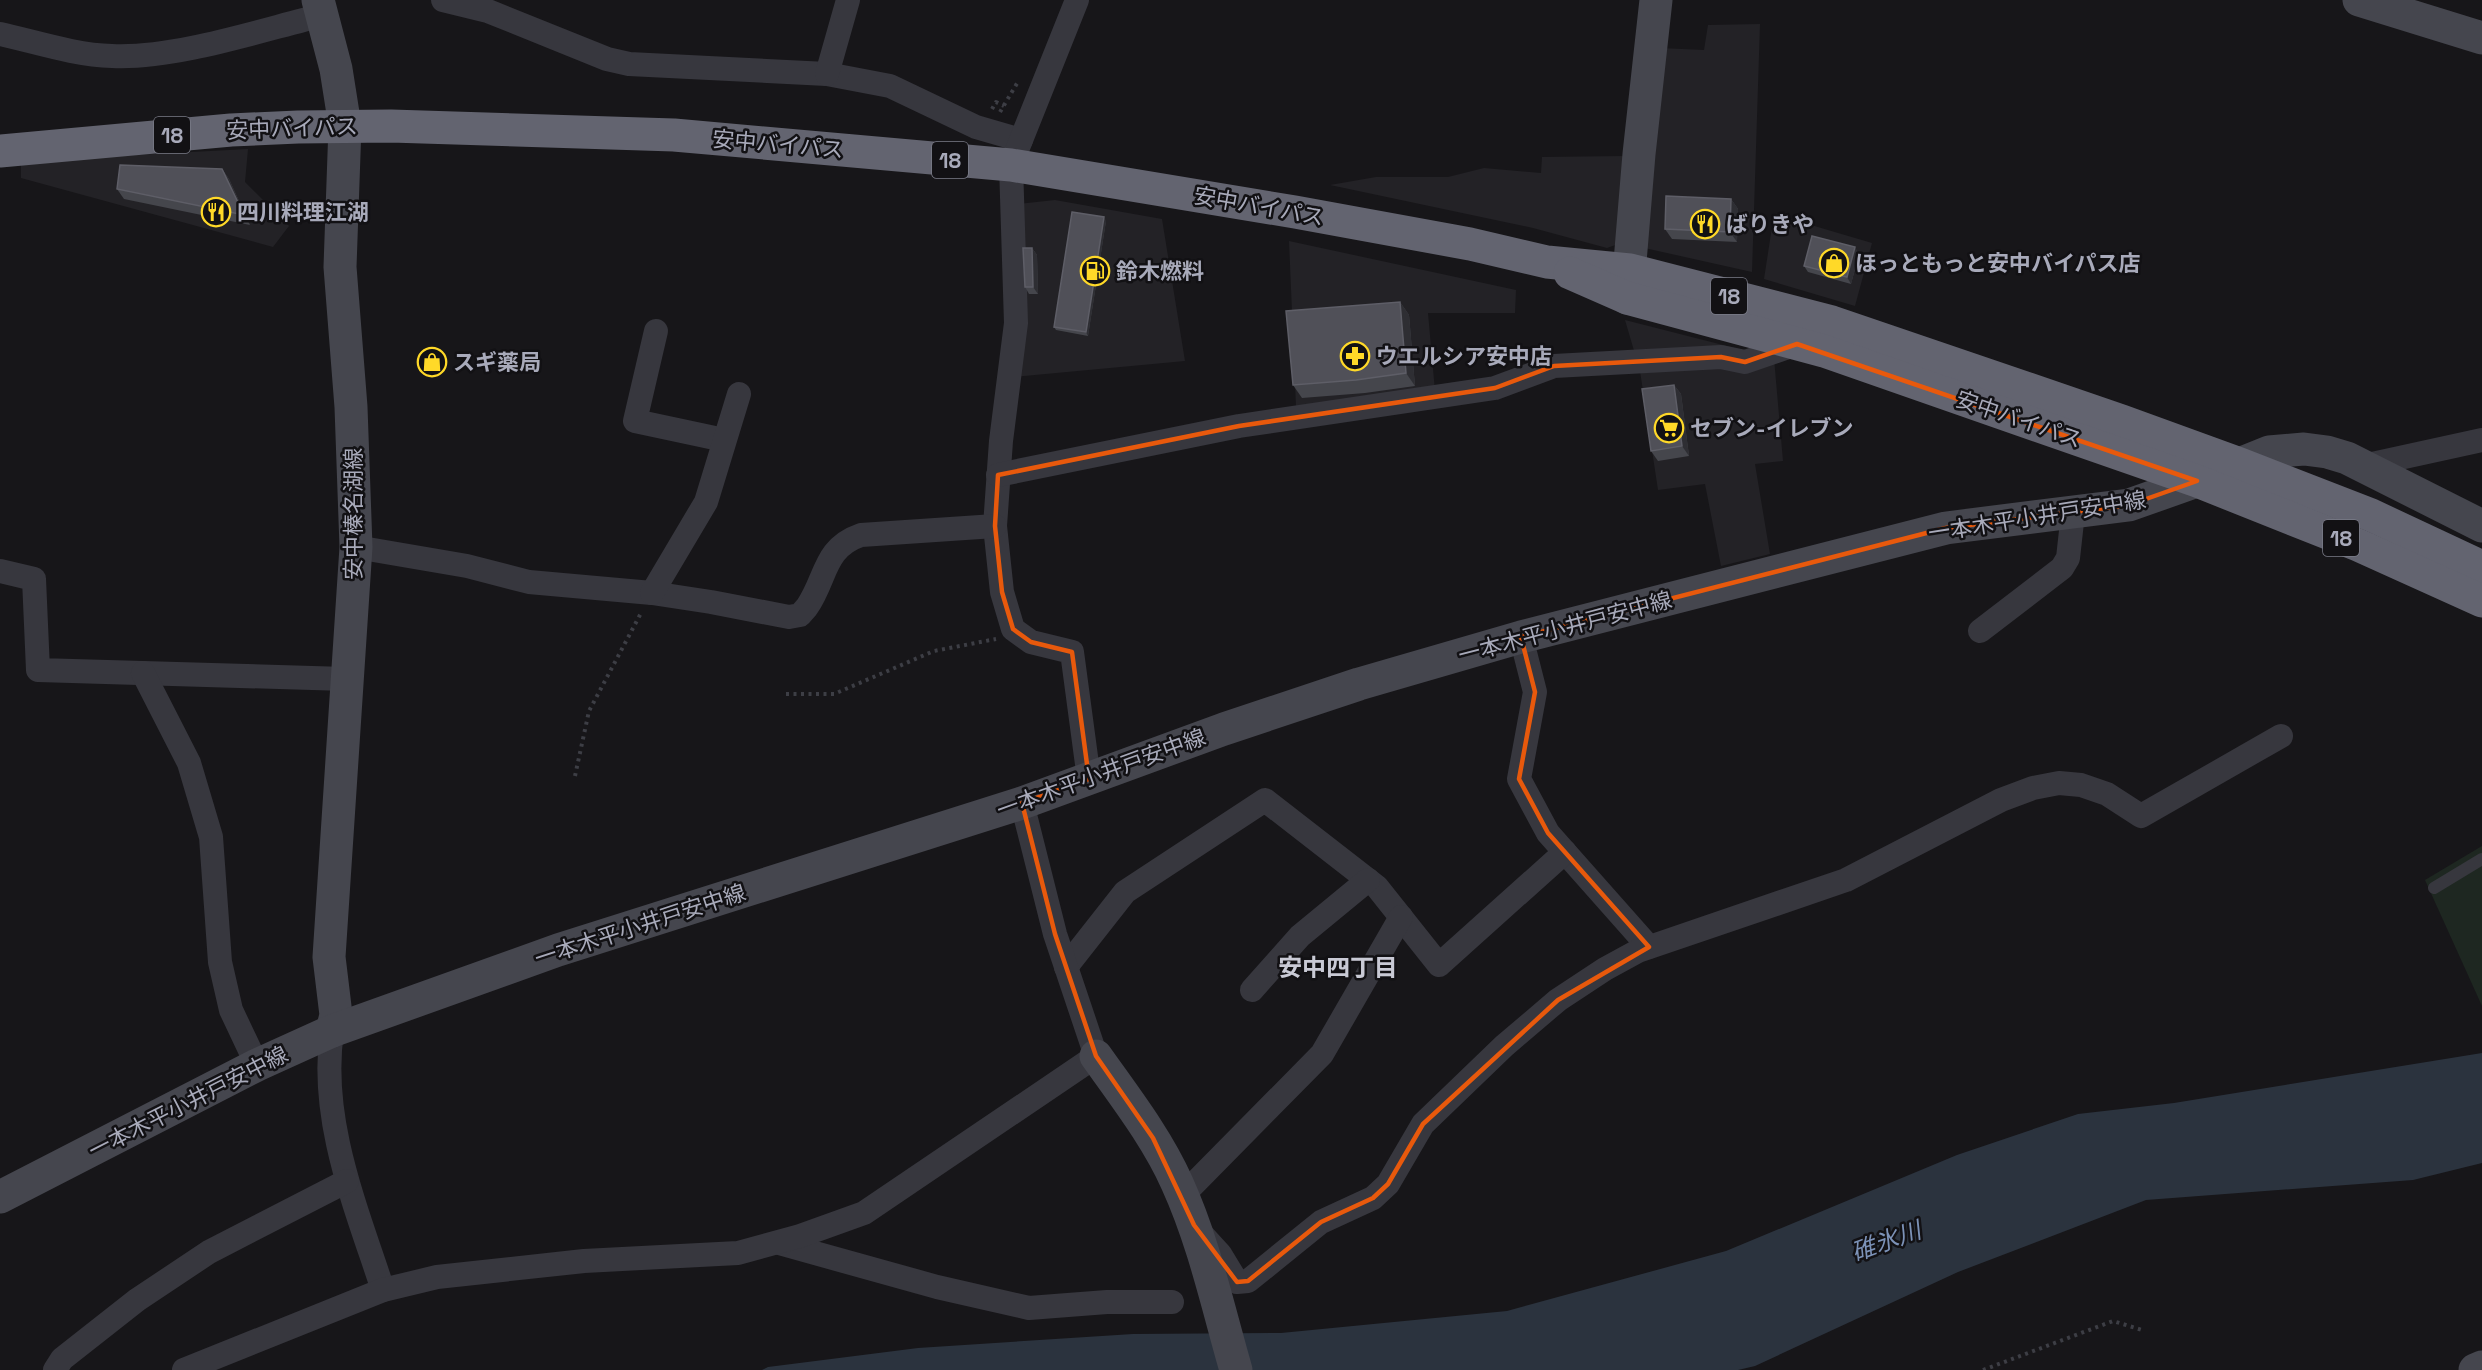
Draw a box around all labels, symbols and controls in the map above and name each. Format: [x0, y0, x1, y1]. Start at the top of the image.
street label: 安中バイパス [226, 112, 358, 144]
road number: 18 [154, 117, 190, 153]
street label: 安中バイパス [711, 124, 845, 164]
road number: 18 [932, 142, 968, 178]
street label: 安中バイパス [1192, 181, 1326, 231]
restaurant icon: 四川料理江湖 [200, 196, 232, 228]
place label: 四川料理江湖 [237, 198, 369, 226]
restaurant icon: ばりきや [1689, 208, 1721, 240]
place label: ばりきや [1726, 210, 1814, 238]
shop icon: ほっともっと安中バイパス店 [1818, 247, 1850, 279]
place label: ほっともっと安中バイパス店 [1855, 249, 2141, 277]
fuel station icon: 鈴木燃料 [1079, 255, 1111, 287]
place label: 鈴木燃料 [1116, 257, 1204, 285]
road number: 18 [1711, 278, 1747, 314]
pharmacy icon: ウエルシア安中店 [1339, 340, 1371, 372]
place label: ウエルシア安中店 [1376, 342, 1552, 370]
shop icon: スギ薬局 [416, 346, 448, 378]
place label: スギ薬局 [453, 348, 541, 376]
street label: 安中バイパス [1952, 384, 2086, 454]
supermarket icon: セブン-イレブン [1653, 412, 1685, 444]
place label: セブン-イレブン [1690, 414, 1854, 442]
street label: 安中榛名湖線 [339, 448, 367, 580]
street label: 一本木平小井戸安中線 [1926, 485, 2148, 547]
road number: 18 [2323, 520, 2359, 556]
street label: 一本木平小井戸安中線 [1455, 585, 1675, 669]
street label: 一本木平小井戸安中線 [993, 722, 1209, 824]
street label: 一本木平小井戸安中線 [531, 878, 749, 972]
district label: 安中四丁目 [1278, 952, 1398, 983]
street label: 一本木平小井戸安中線 [84, 1040, 292, 1164]
water label: 碓氷川 [1847, 1213, 1928, 1268]

